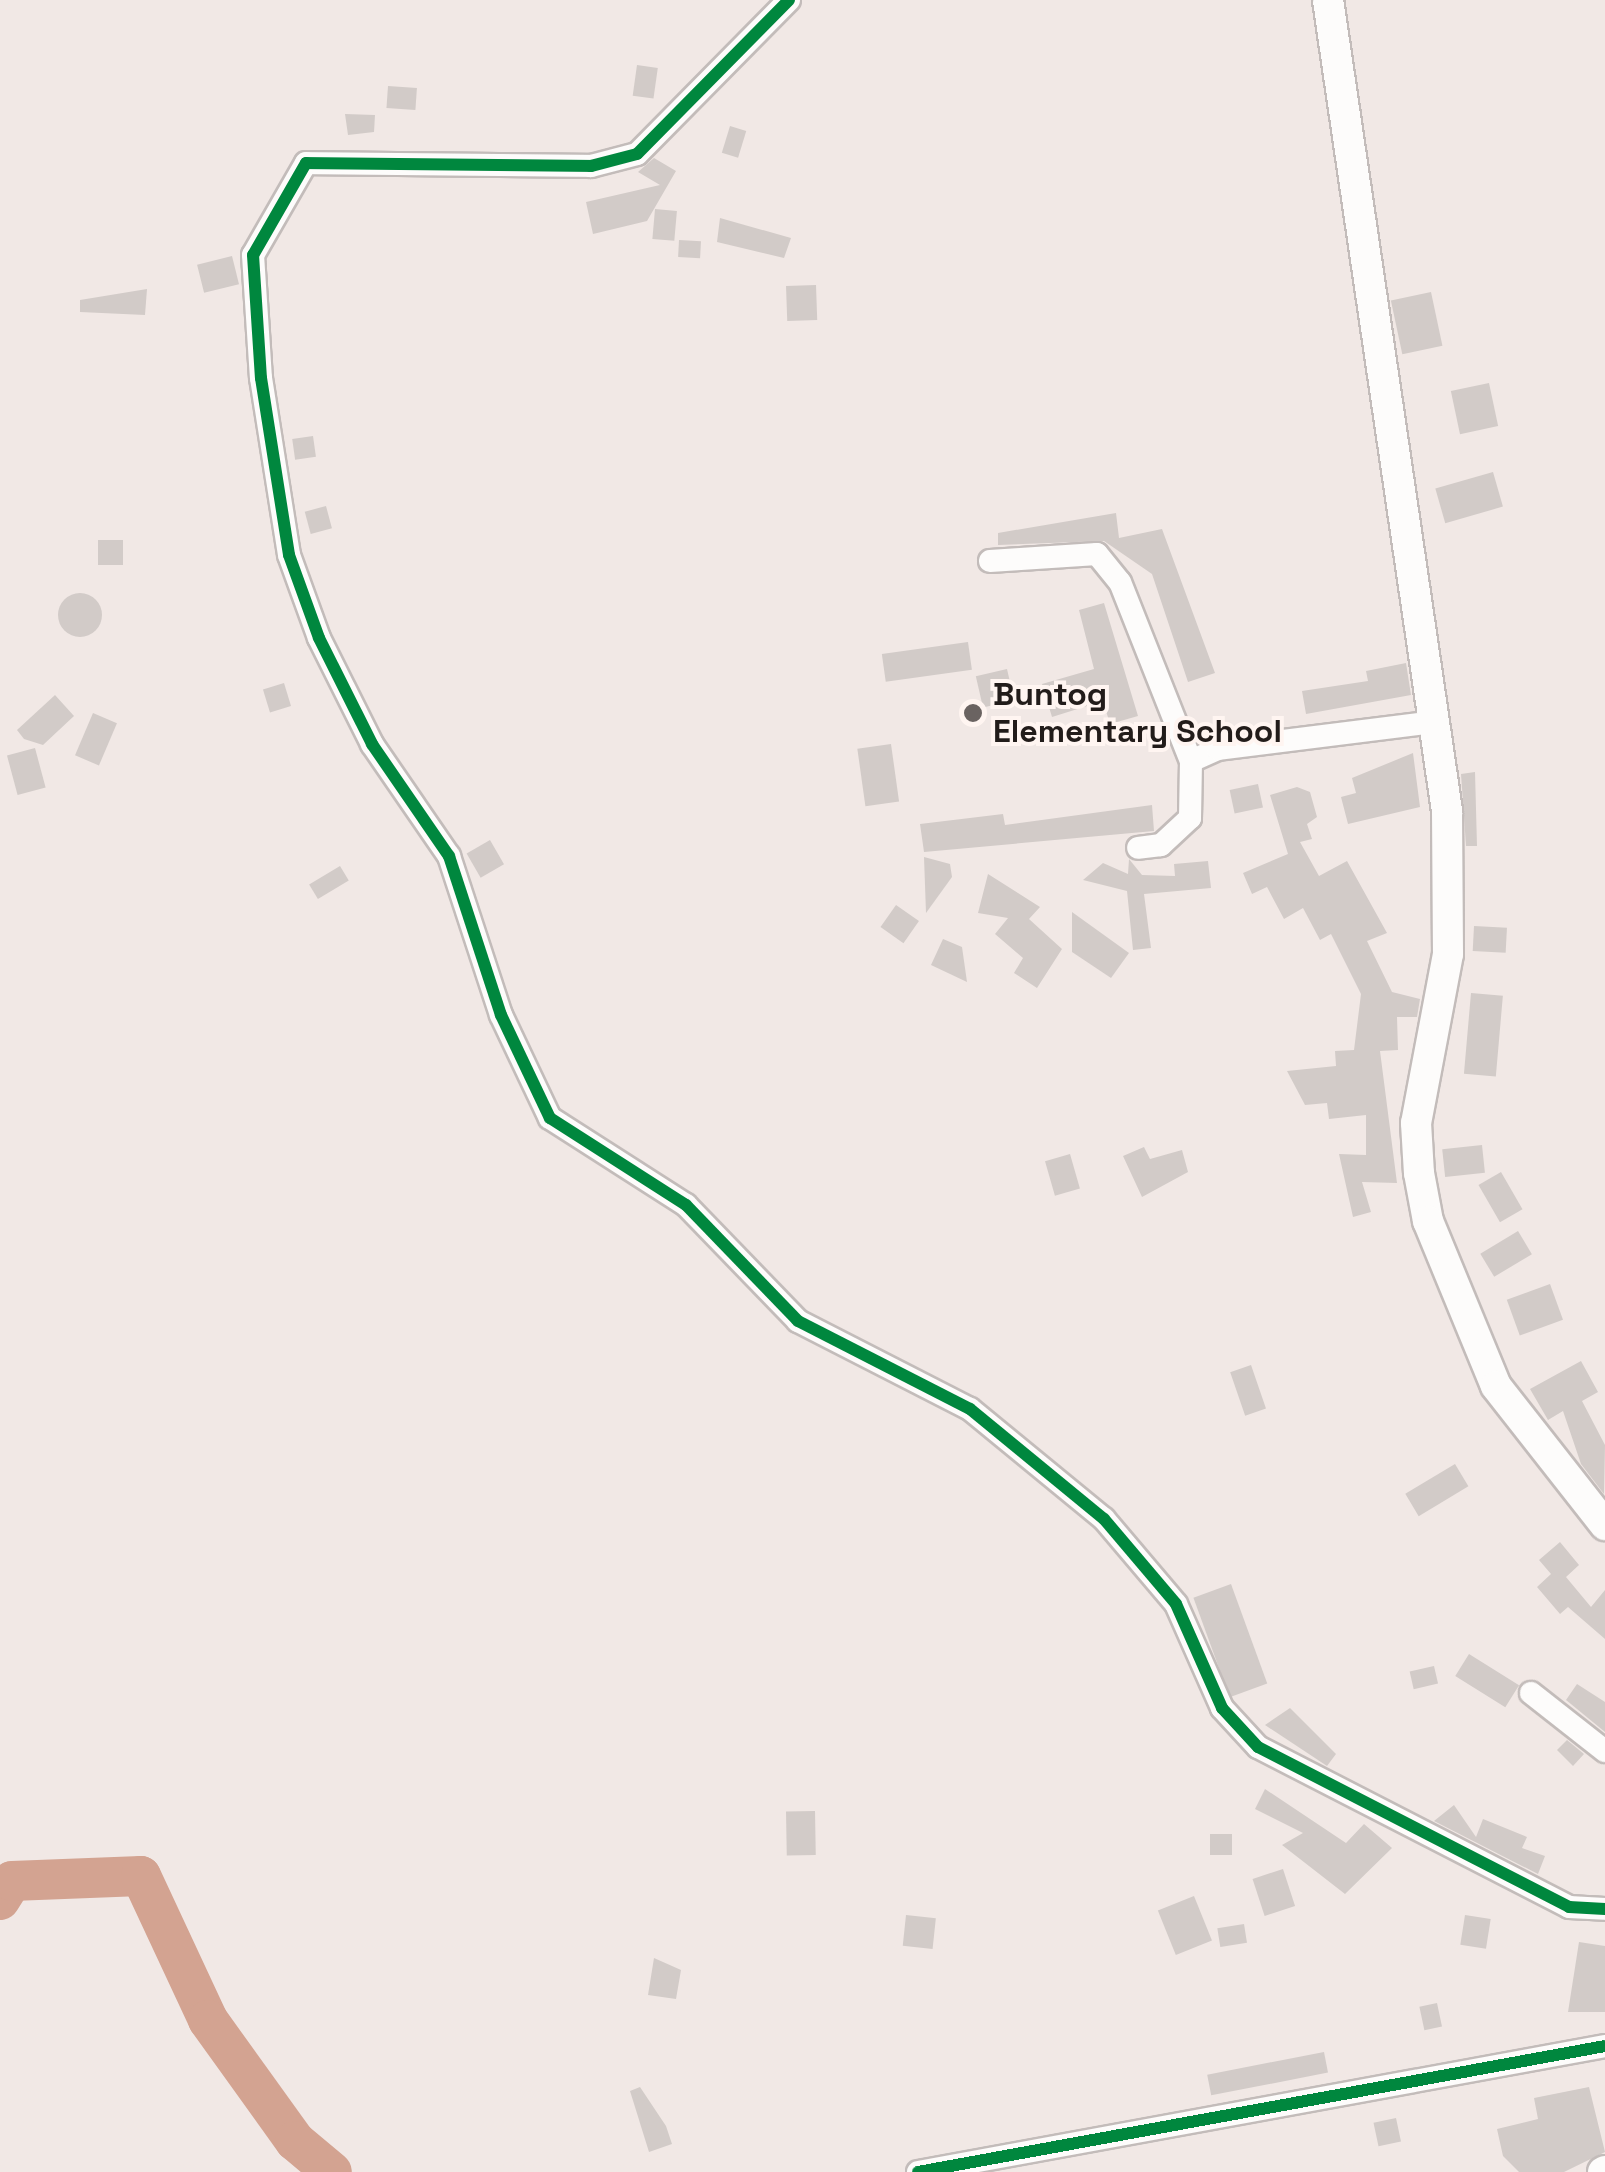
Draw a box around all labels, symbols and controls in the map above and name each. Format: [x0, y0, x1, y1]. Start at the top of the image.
place label: Buntog Elementary School [993, 676, 1282, 751]
marker: Buntog Elementary School [962, 702, 984, 724]

